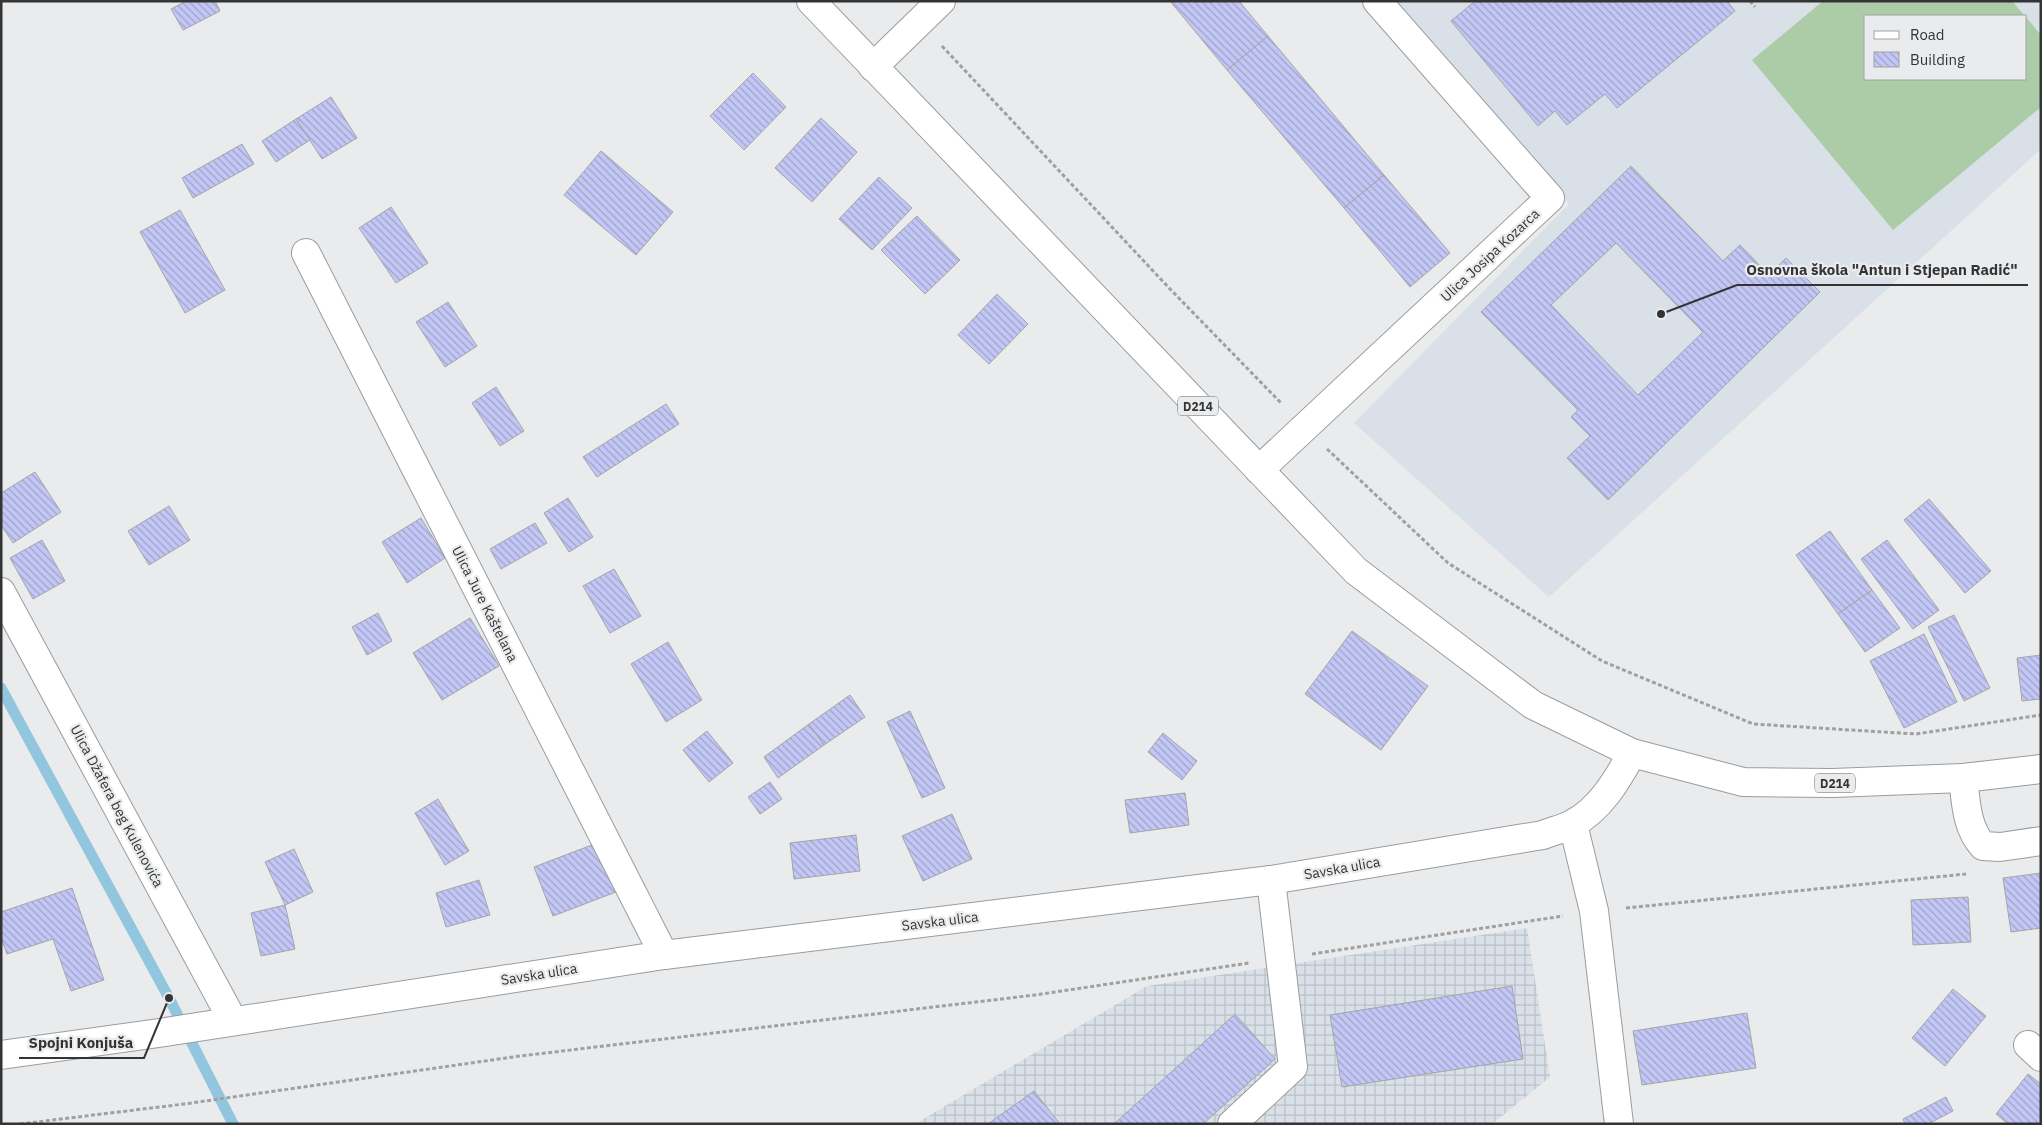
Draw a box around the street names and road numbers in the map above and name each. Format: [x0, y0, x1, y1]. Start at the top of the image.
street label: Ulica Josipa Kozarca [1437, 204, 1544, 305]
road number: D214 [1178, 396, 1218, 416]
street label: Ulica Jure Kaštelana [448, 543, 522, 666]
street label: Ulica Džafera beg Kulenovića [66, 722, 168, 891]
road number: D214 [1815, 774, 1855, 792]
street label: Savska ulica [1302, 852, 1382, 884]
street label: Savska ulica [901, 907, 980, 935]
street label: Savska ulica [500, 959, 579, 989]

